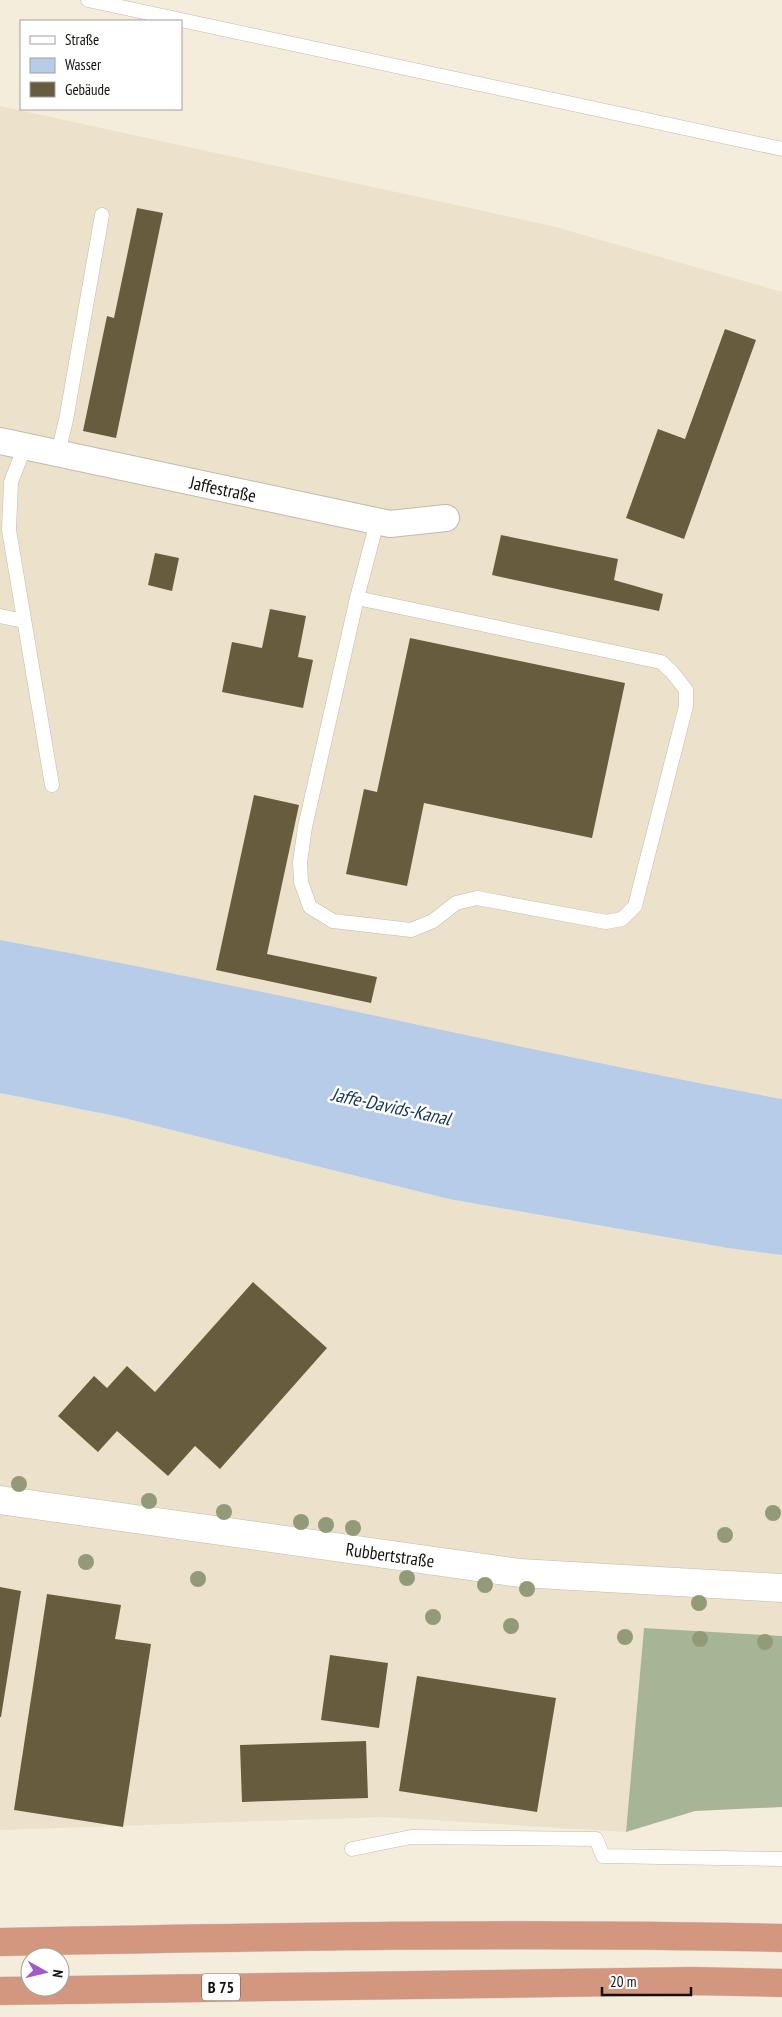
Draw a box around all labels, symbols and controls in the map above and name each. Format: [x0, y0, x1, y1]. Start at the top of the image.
legend [20, 20, 182, 110]
text: Straße [65, 30, 99, 49]
text: Wasser [65, 55, 102, 74]
text: Gebäude [65, 80, 110, 99]
street label: Jaffestraße [187, 471, 258, 507]
water label: Jaffe-Davids-Kanal [328, 1081, 454, 1131]
street label: Rubbertstraße [344, 1537, 436, 1573]
north arrow [20, 1947, 70, 1997]
scale bar [602, 1964, 691, 1996]
text: N [48, 1969, 67, 1979]
text: 20 m [610, 1972, 636, 1991]
road number: B 75 [202, 1974, 240, 2000]

